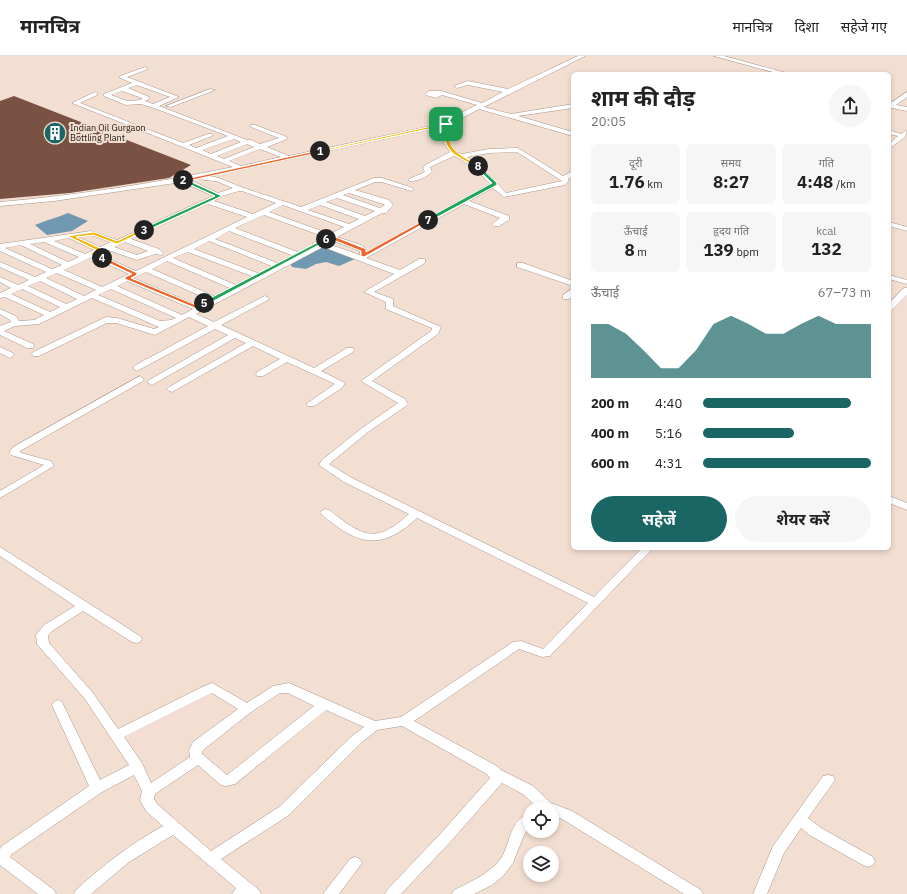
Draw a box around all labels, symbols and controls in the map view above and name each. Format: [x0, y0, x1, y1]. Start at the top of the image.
text: मानचित्र [20, 14, 80, 38]
text: मानचित्र [733, 18, 773, 36]
text: दिशा [795, 18, 819, 36]
text: सहेजे गए [841, 18, 887, 36]
text: शाम की दौड़ [591, 83, 695, 112]
button: share [829, 85, 871, 127]
pin [429, 107, 463, 141]
icon: arrive [435, 113, 457, 135]
text: 20:05 [591, 113, 626, 130]
building icon: Indian Oil Gurgaon Bottling Plant [42, 120, 68, 146]
place label: Indian Oil Gurgaon Bottling Plant [70, 122, 146, 143]
pin: 1 [310, 141, 330, 161]
text: 1 [317, 144, 323, 158]
pin: 8 [468, 156, 488, 176]
text: दूरी [629, 156, 642, 170]
text: समय [721, 156, 741, 170]
text: गति [819, 156, 834, 170]
text: 8 [475, 159, 481, 173]
pin: 2 [173, 170, 193, 190]
text: 1.76 [609, 171, 645, 193]
text: 8:27 [713, 171, 749, 193]
text: 4:48 [797, 171, 833, 193]
text: 2 [180, 173, 186, 187]
text: km [645, 177, 663, 191]
text: /km [833, 177, 856, 191]
pin: 7 [418, 210, 438, 230]
text: 7 [425, 213, 431, 227]
pin: 3 [134, 220, 154, 240]
text: 3 [141, 223, 147, 237]
text: ऊँचाई [624, 224, 648, 238]
text: हृदय गति [713, 224, 749, 238]
text: kcal [816, 224, 836, 238]
pin: 6 [316, 229, 336, 249]
text: 6 [323, 232, 329, 246]
text: 132 [811, 238, 842, 260]
text: 8 [624, 239, 635, 261]
text: 139 [703, 239, 734, 261]
text: m [635, 245, 647, 259]
text: bpm [734, 245, 759, 259]
pin: 4 [92, 248, 112, 268]
text: 4 [99, 251, 105, 265]
text: ऊँचाई [591, 284, 619, 301]
text: 67–73 m [818, 284, 871, 301]
pin: 5 [194, 293, 214, 313]
text: 5 [201, 296, 207, 310]
text: 200 m [591, 395, 629, 412]
text: 4:40 [655, 395, 682, 412]
text: 400 m [591, 425, 629, 442]
text: 5:16 [655, 425, 682, 442]
text: 600 m [591, 455, 629, 472]
text: 4:31 [655, 455, 682, 472]
button: सहेजें [591, 496, 727, 542]
button: शेयर करें [735, 496, 871, 542]
map controls [523, 802, 559, 882]
button: locate [523, 802, 559, 838]
button: layers [523, 846, 559, 882]

